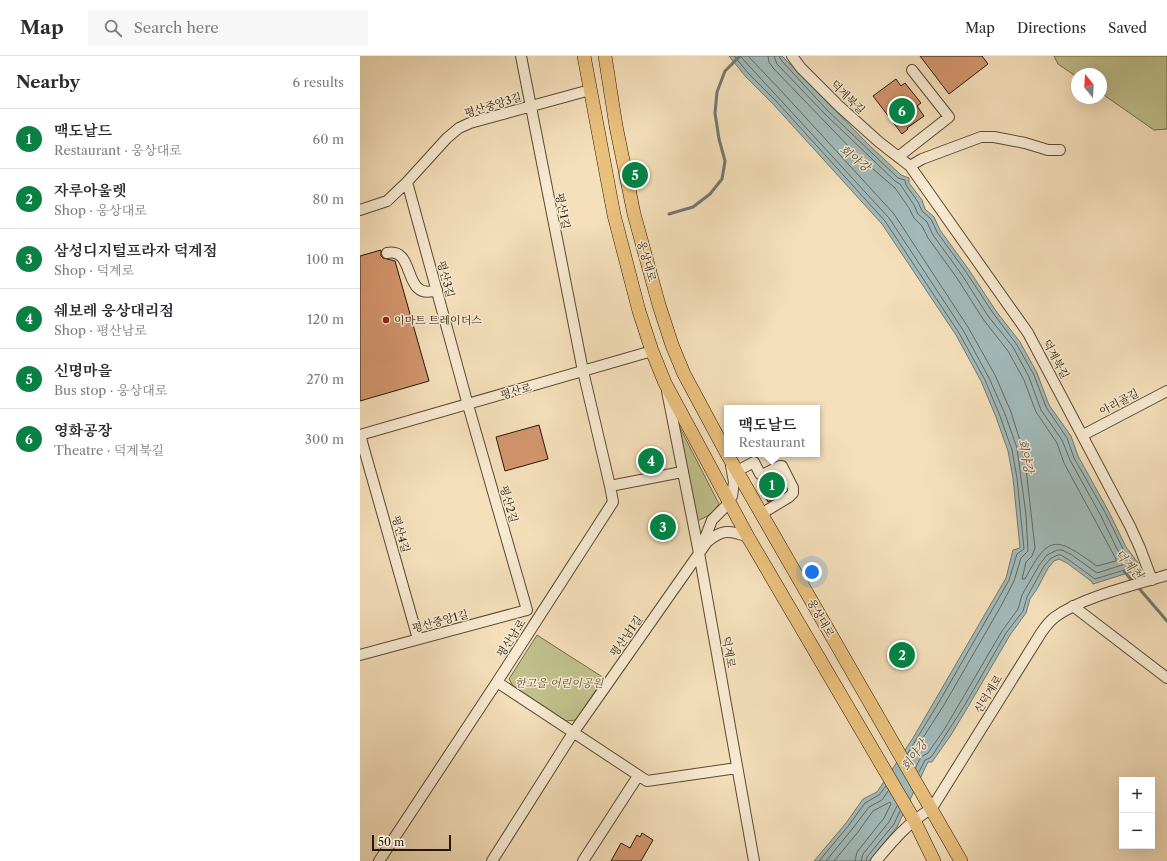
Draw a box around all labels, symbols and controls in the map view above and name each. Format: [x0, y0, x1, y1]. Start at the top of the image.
search box [88, 10, 368, 46]
text: Map [20, 16, 64, 39]
icon: search [102, 17, 124, 39]
text: Search here [134, 18, 219, 37]
text: Map [965, 19, 995, 37]
text: Directions [1017, 19, 1086, 37]
text: Saved [1108, 19, 1147, 37]
north arrow [1071, 68, 1107, 104]
text: Nearby [16, 72, 80, 92]
text: 6 results [293, 74, 344, 90]
street label: 덕계북길 [828, 77, 868, 117]
street label: 평산중앙3길 [463, 90, 523, 120]
pin: 6 [889, 96, 915, 126]
text: 맥도날드 [54, 121, 112, 140]
text: 1 [26, 131, 32, 147]
text: 60 m [313, 131, 344, 147]
text: Restaurant · 웅상대로 [54, 142, 182, 158]
water label: 회야강 [837, 142, 875, 176]
pin: 5 [622, 160, 648, 190]
text: 자루아울렛 [54, 181, 126, 200]
text: 2 [25, 191, 33, 207]
text: 80 m [312, 191, 344, 207]
street label: 평산1길 [553, 192, 573, 230]
text: Shop · 웅상대로 [54, 202, 147, 218]
street label: 웅상대로 [634, 239, 660, 284]
text: 삼성디지털프라자 덕계점 [54, 241, 217, 260]
text: 3 [25, 251, 33, 267]
text: 100 m [306, 251, 344, 267]
street label: 평산3길 [434, 259, 458, 299]
text: Shop · 덕계로 [54, 262, 134, 278]
text: 쉐보레 웅상대리점 [54, 301, 174, 320]
text: 4 [25, 311, 33, 327]
text: 120 m [307, 311, 344, 327]
place label: 이마트 트레이더스 [394, 313, 482, 327]
marker: 이마트 트레이더스 [381, 315, 391, 325]
text: Shop · 평산남로 [54, 322, 147, 338]
street label: 덕계북길 [1040, 337, 1072, 381]
text: 신명마을 [54, 361, 112, 380]
text: 5 [25, 371, 33, 387]
text: 270 m [306, 371, 344, 387]
street label: 평산로 [499, 380, 534, 402]
text: Bus stop · 웅상대로 [54, 382, 167, 398]
street label: 아리골길 [1097, 386, 1141, 418]
popup [724, 405, 820, 457]
text: 맥도날드 [739, 415, 797, 434]
text: 영화공장 [54, 421, 112, 440]
text: 6 [25, 431, 33, 447]
text: 300 m [305, 431, 344, 447]
text: Restaurant [739, 434, 805, 450]
water label: 회야강 [1015, 437, 1037, 477]
text: Theatre · 덕계북길 [54, 442, 164, 458]
pin: 4 [638, 446, 664, 476]
pin: 1 [759, 470, 785, 500]
street label: 평산2길 [497, 484, 521, 524]
pin: 3 [650, 512, 676, 542]
street label: 평산4길 [389, 514, 413, 554]
water label: 덕계천 [1112, 546, 1147, 583]
your location [802, 562, 822, 582]
street label: 웅상대로 [804, 596, 838, 640]
street label: 평산중앙1길 [410, 607, 470, 635]
street label: 평산남1길 [607, 613, 645, 659]
street label: 평산남로 [494, 616, 529, 660]
street label: 덕계로 [719, 635, 739, 669]
pin: 2 [889, 640, 915, 670]
street label: 신덕계로 [971, 672, 1005, 716]
park label: 한고을 어린이공원 [515, 676, 604, 690]
water label: 회야강 [898, 735, 932, 773]
map controls [1119, 777, 1155, 849]
button: + [1119, 777, 1155, 813]
button: − [1119, 813, 1155, 849]
scale bar [372, 833, 451, 852]
text: 50 m [378, 835, 404, 849]

